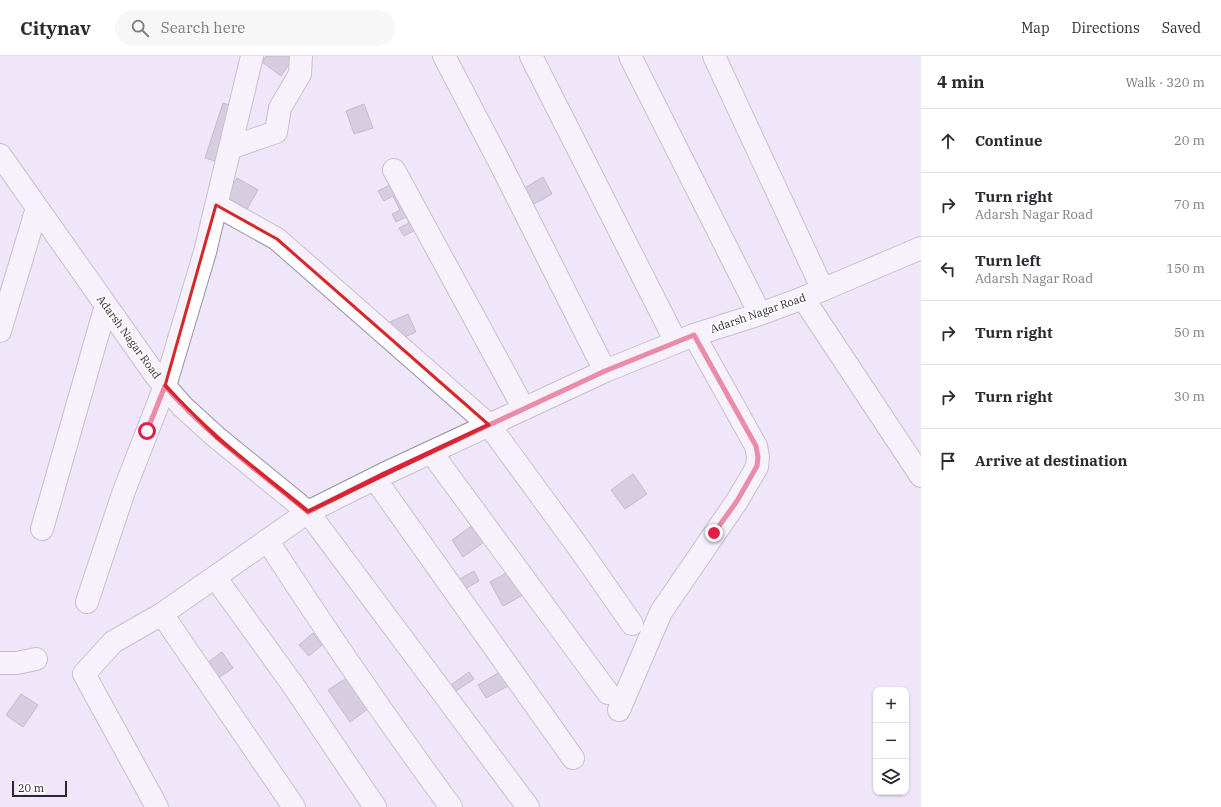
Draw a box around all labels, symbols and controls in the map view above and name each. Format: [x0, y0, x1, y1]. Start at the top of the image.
search box [115, 10, 395, 46]
text: Citynav [20, 16, 91, 40]
icon: search [129, 17, 151, 39]
text: Search here [161, 18, 245, 37]
text: Map [1021, 19, 1050, 37]
text: Directions [1072, 19, 1140, 37]
text: Saved [1162, 19, 1201, 37]
text: 4 min [937, 71, 985, 93]
text: Walk · 320 m [1126, 74, 1205, 91]
icon: ahead [937, 130, 959, 152]
text: Continue [975, 131, 1042, 150]
text: 20 m [1174, 132, 1205, 149]
text: Turn right [975, 187, 1053, 206]
icon: right [937, 194, 959, 216]
text: 70 m [1174, 196, 1205, 213]
text: Adarsh Nagar Road [975, 206, 1093, 223]
text: Turn left [975, 251, 1041, 270]
icon: left [937, 258, 959, 280]
text: 150 m [1166, 260, 1205, 277]
text: Adarsh Nagar Road [975, 270, 1093, 287]
street label: Adarsh Nagar Road [708, 290, 808, 336]
street label: Adarsh Nagar Road [94, 292, 164, 382]
icon: right [937, 322, 959, 344]
text: Turn right [975, 323, 1053, 342]
text: 50 m [1174, 324, 1205, 341]
icon: right [937, 386, 959, 408]
text: Turn right [975, 387, 1053, 406]
text: 30 m [1174, 388, 1205, 405]
route start [138, 422, 156, 440]
icon: arrive [937, 450, 959, 472]
text: Arrive at destination [975, 451, 1127, 470]
route end [705, 524, 723, 542]
map controls [873, 687, 909, 795]
button: + [873, 687, 909, 723]
button: − [873, 723, 909, 759]
button: layers [873, 759, 909, 795]
scale bar [12, 779, 67, 798]
text: 20 m [18, 781, 44, 795]

